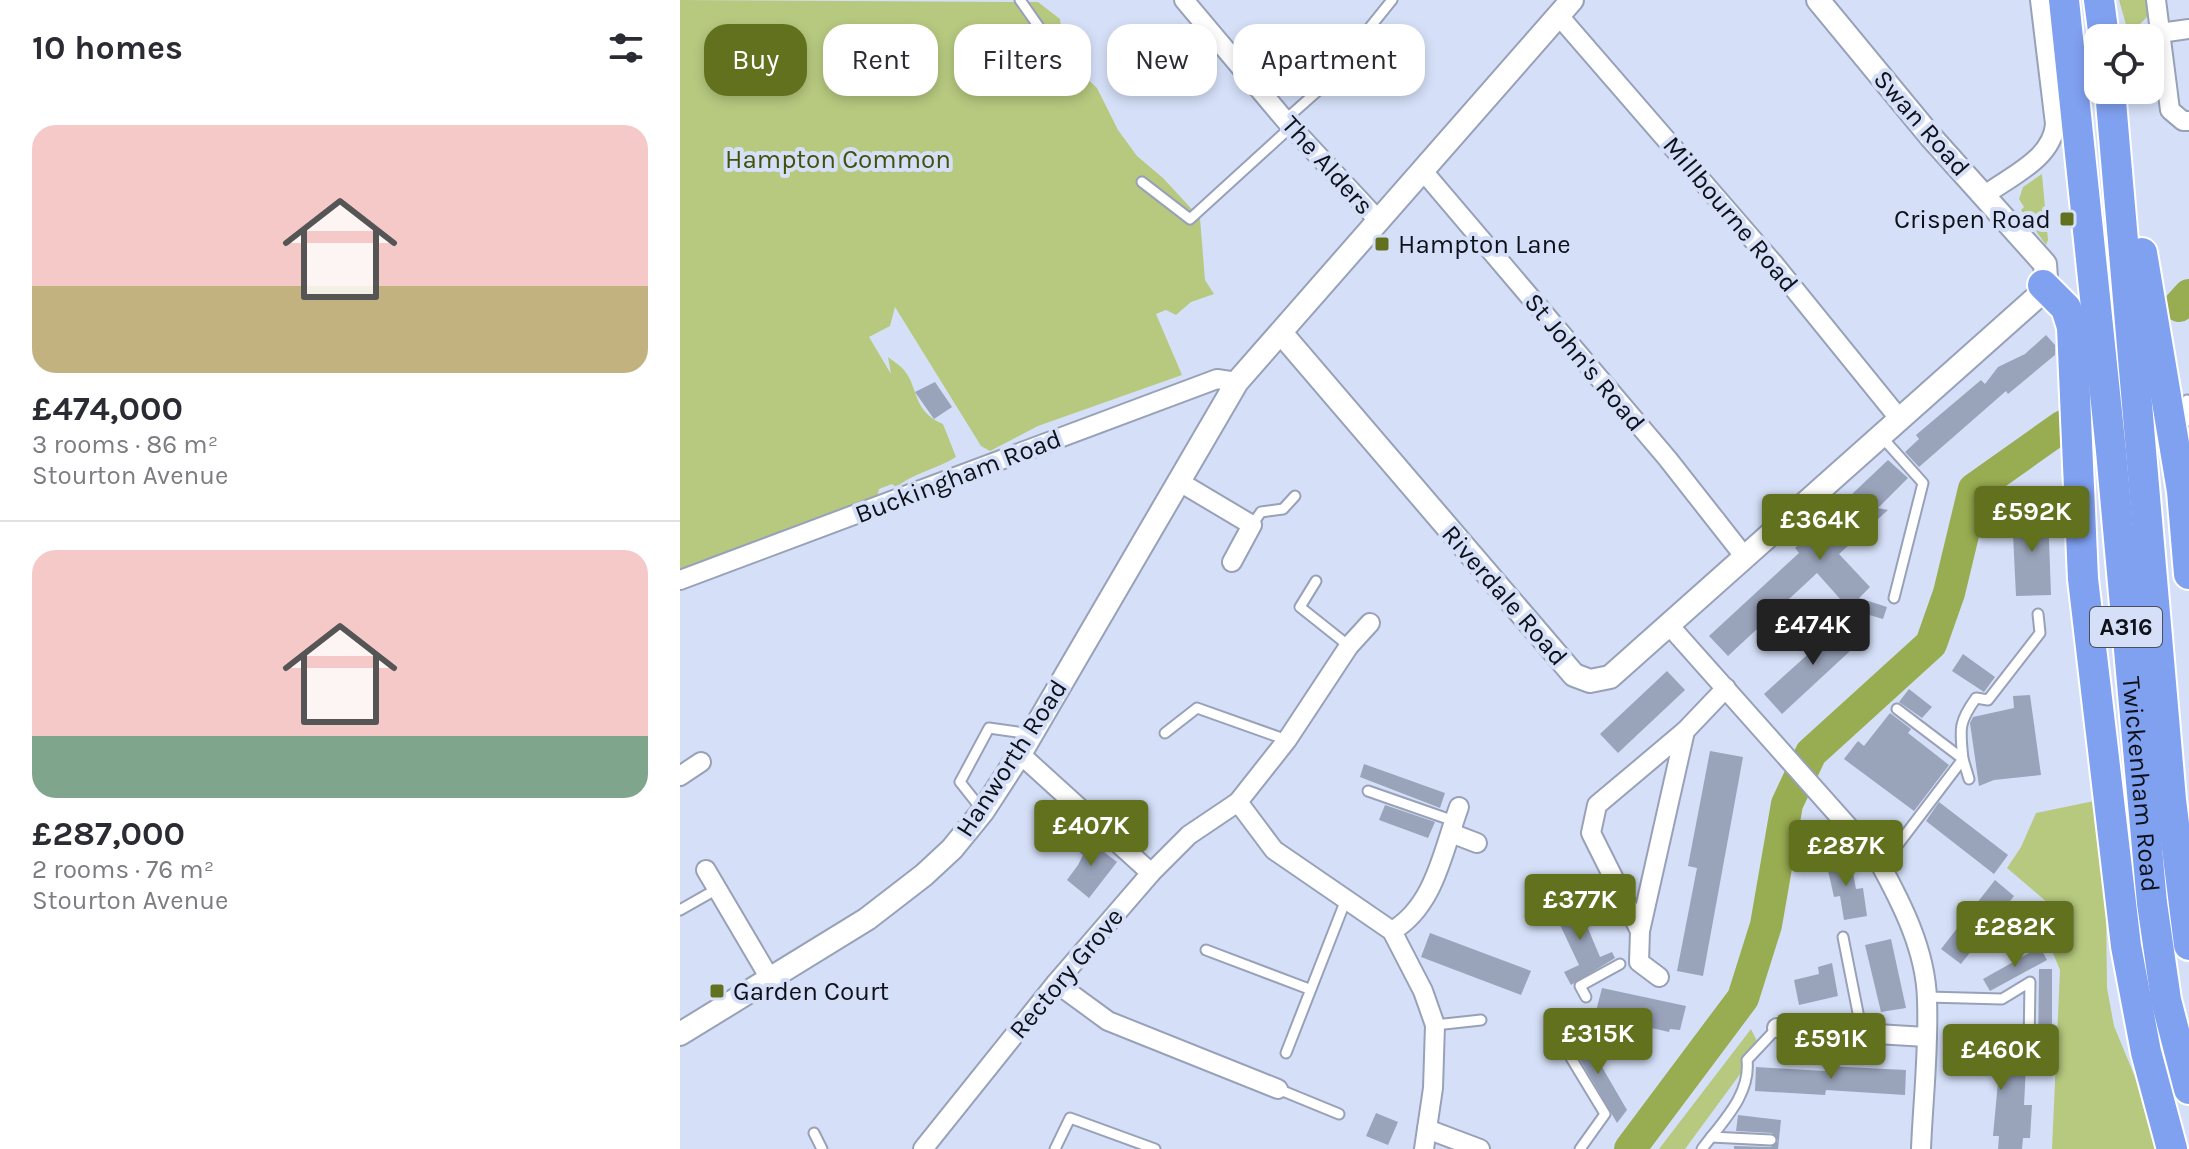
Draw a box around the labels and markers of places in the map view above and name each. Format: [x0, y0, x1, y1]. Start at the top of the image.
place label: Crispen Road [1894, 204, 2051, 235]
marker: Crispen Road [2058, 210, 2076, 228]
place label: Hampton Lane [1398, 229, 1571, 260]
marker: Hampton Lane [1373, 235, 1391, 253]
pin: £592K [1976, 486, 2088, 554]
pin: £364K [1764, 494, 1876, 562]
pin: £474K [1757, 599, 1869, 667]
pin: £407K [1035, 800, 1147, 868]
pin: £287K [1790, 820, 1902, 888]
pin: £377K [1524, 874, 1636, 942]
pin: £282K [1959, 901, 2071, 969]
place label: Garden Court [733, 976, 889, 1007]
marker: Garden Court [708, 982, 726, 1000]
pin: £315K [1542, 1008, 1654, 1076]
pin: £591K [1775, 1013, 1887, 1081]
pin: £460K [1945, 1024, 2057, 1092]

